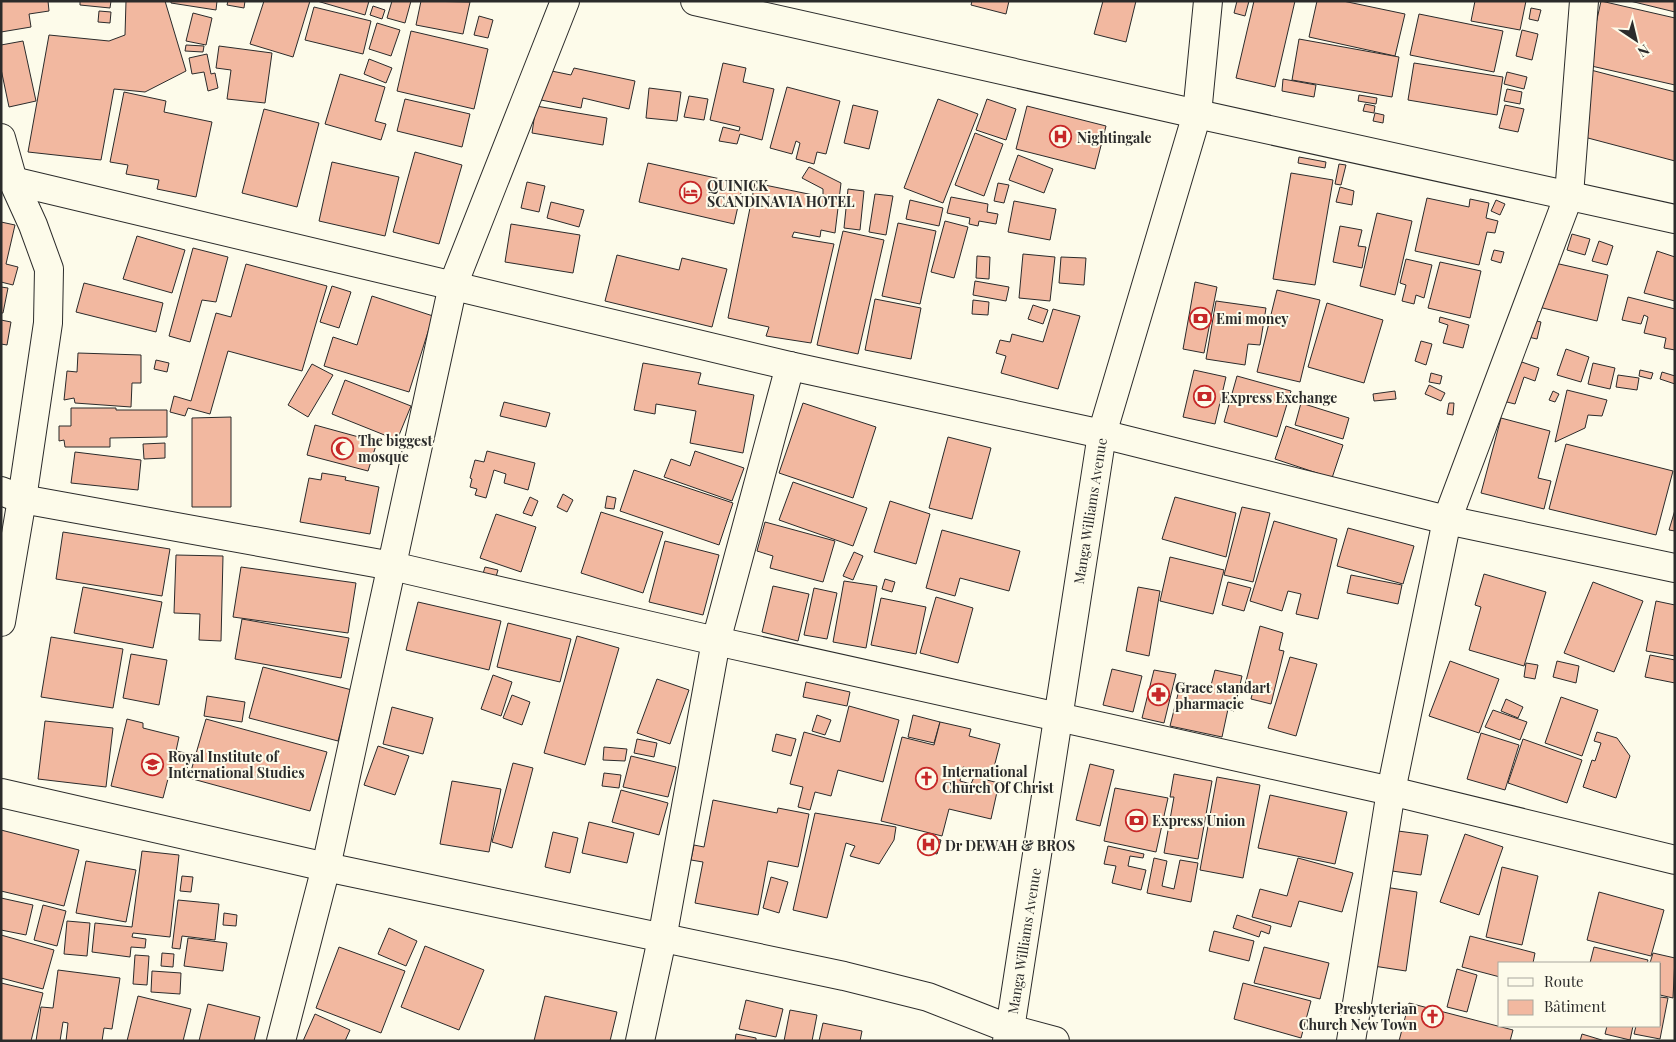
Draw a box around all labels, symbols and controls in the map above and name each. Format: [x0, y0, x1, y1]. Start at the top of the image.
north arrow [1611, 15, 1661, 65]
text: N [1634, 40, 1653, 62]
hospital icon: Nightingale [1049, 125, 1073, 149]
place label: Nightingale [1077, 128, 1152, 147]
place label: QUINICK SCANDINAVIA HOTEL [707, 176, 855, 211]
hotel icon: QUINICK SCANDINAVIA HOTEL [679, 181, 703, 205]
bank icon: Emi money [1188, 306, 1212, 330]
place label: Emi money [1216, 309, 1289, 328]
bank icon: Express Exchange [1193, 385, 1217, 409]
place label: Express Exchange [1221, 388, 1337, 407]
place label: The biggest mosque [358, 431, 432, 466]
mosque icon: The biggest mosque [330, 436, 354, 460]
street label: Manga Williams Avenue [1069, 437, 1111, 585]
place label: Grace standart pharmacie [1175, 678, 1271, 713]
pharmacy icon: Grace standart pharmacie [1147, 683, 1171, 707]
place label: Royal Institute of International Studies [168, 747, 305, 782]
school or university icon: Royal Institute of International Studies [140, 752, 164, 776]
place label: International Church Of Christ [942, 762, 1054, 797]
church icon: International Church Of Christ [914, 767, 938, 791]
bank icon: Express Union [1124, 808, 1148, 832]
place label: Express Union [1152, 811, 1246, 830]
hospital icon: Dr DEWAH & BROS [917, 833, 941, 857]
place label: Dr DEWAH & BROS [945, 836, 1075, 855]
street label: Manga Williams Avenue [1003, 867, 1045, 1015]
legend [1498, 962, 1661, 1027]
text: Route [1544, 971, 1584, 991]
text: Bâtiment [1544, 996, 1606, 1016]
place label: Presbyterian Church New Town [1299, 999, 1417, 1034]
church icon: Presbyterian Church New Town [1421, 1004, 1445, 1028]

